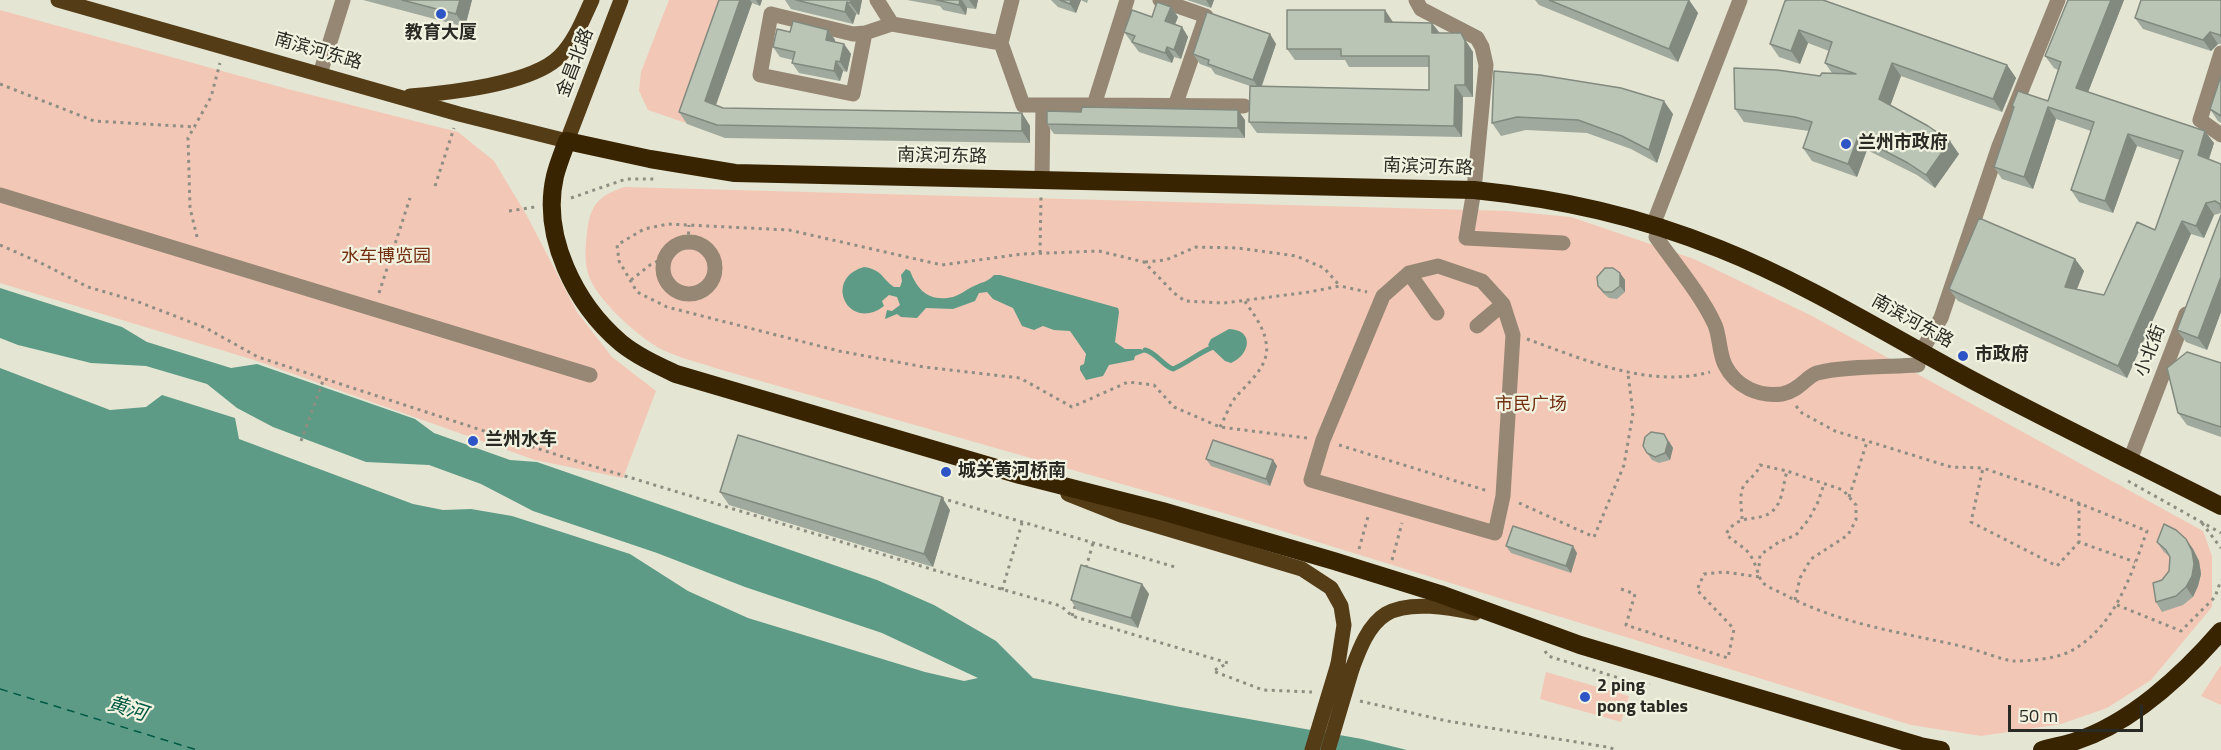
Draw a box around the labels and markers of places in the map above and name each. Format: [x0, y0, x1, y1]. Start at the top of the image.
marker: 教育大厦 [434, 7, 448, 21]
place label: 教育大厦 [405, 23, 477, 45]
place label: 兰州市政府 [1858, 133, 1948, 155]
marker: 兰州市政府 [1839, 137, 1853, 151]
place label: 市政府 [1975, 345, 2029, 367]
marker: 市政府 [1956, 349, 1970, 363]
place label: 兰州水车 [485, 430, 557, 452]
marker: 兰州水车 [466, 434, 480, 448]
place label: 城关黄河桥南 [958, 461, 1066, 483]
marker: 城关黄河桥南 [939, 465, 953, 479]
place label: 2 ping pong tables [1597, 676, 1688, 718]
marker: 2 ping pong tables [1578, 690, 1592, 704]

